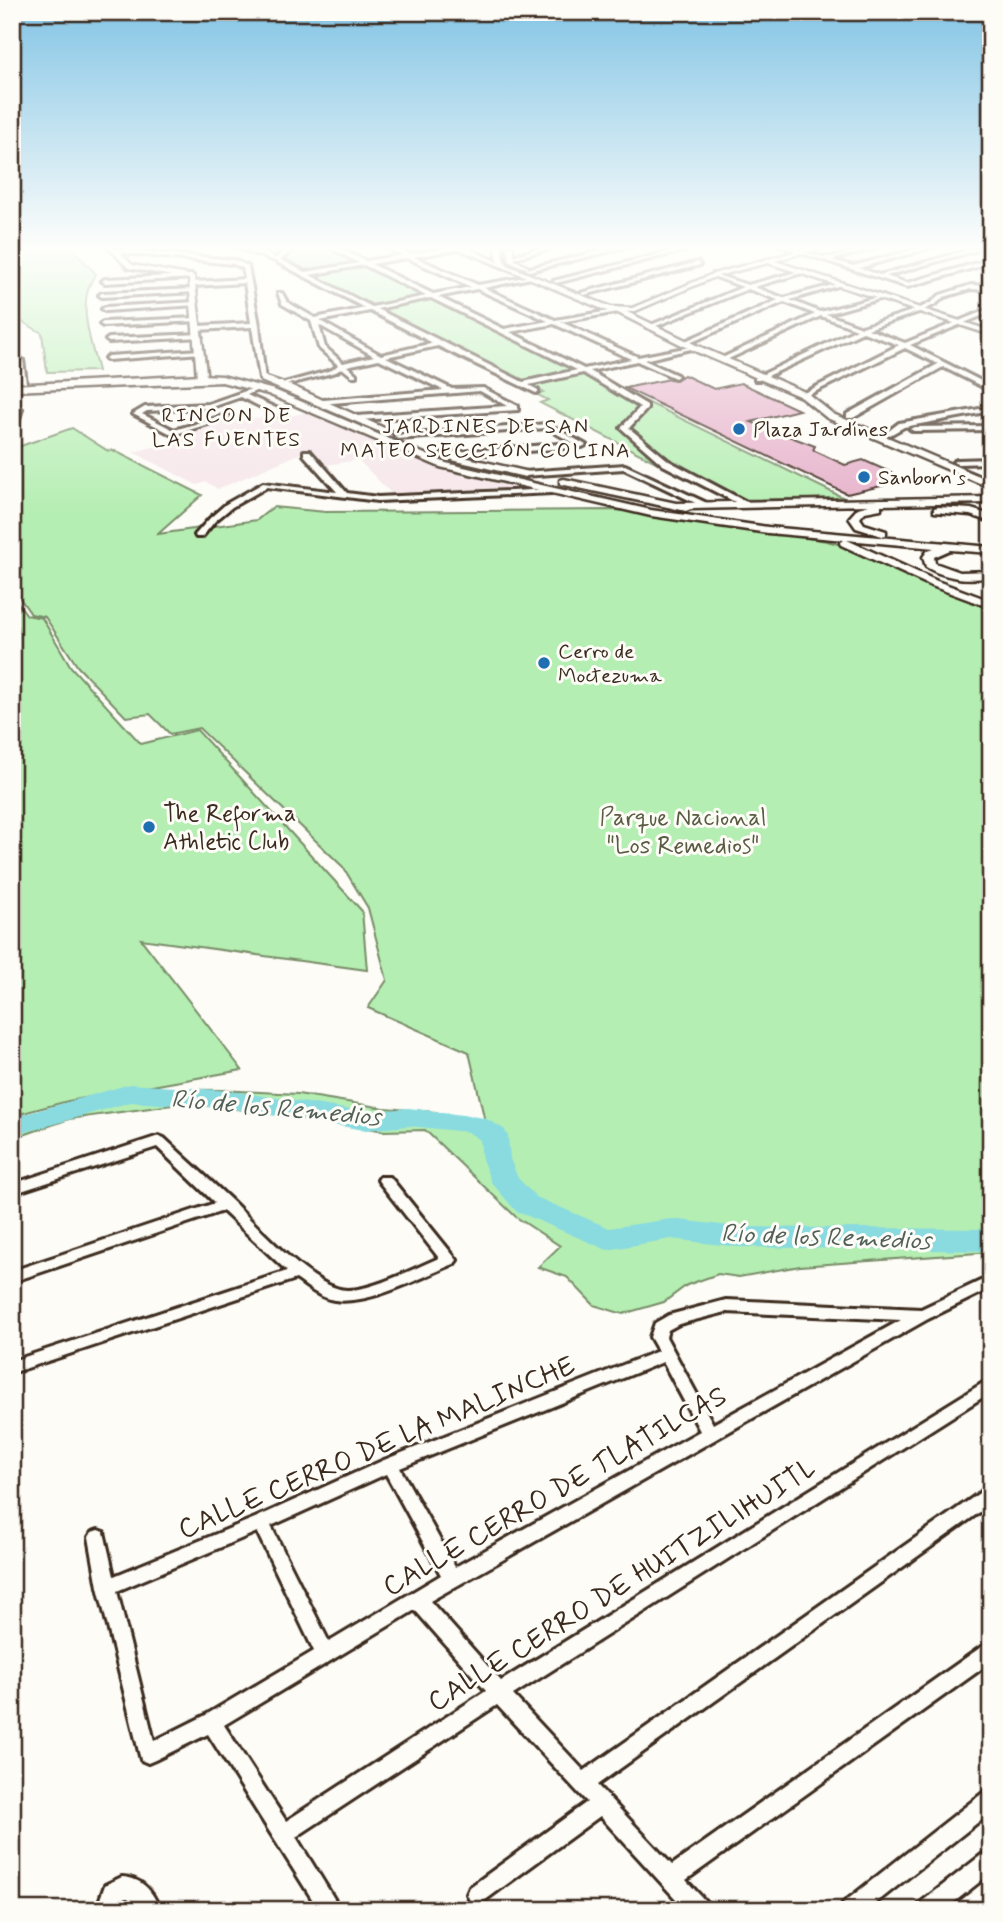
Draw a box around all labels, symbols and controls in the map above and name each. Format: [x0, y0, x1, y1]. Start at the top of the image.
district label: RINCON DE LAS FUENTES [152, 402, 302, 454]
district label: JARDINES DE SAN MATEO SECCIÓN COLINA [340, 413, 632, 465]
place label: Plaza Jardínes [753, 416, 888, 444]
marker: Plaza Jardínes [731, 421, 747, 437]
place label: Sanborn's [878, 464, 966, 492]
marker: Sanborn's [856, 469, 872, 485]
place label: Cerro de Moctezuma [558, 638, 662, 690]
marker: Cerro de Moctezuma [536, 655, 552, 671]
place label: The Reforma Athletic Club [163, 799, 296, 858]
park label: Parque Nacional "Los Remedios" [600, 803, 766, 862]
marker: The Reforma Athletic Club [141, 819, 157, 835]
water label: Río de los Remedios [170, 1083, 385, 1135]
water label: Río de los Remedios [720, 1217, 934, 1259]
street label: CALLE CERRO DE LA MALINCHE [173, 1348, 581, 1549]
street label: CALLE CERRO DE TLATILCAS [377, 1378, 734, 1606]
street label: CALLE CERRO DE HUITZILIHUITL [421, 1451, 823, 1721]

